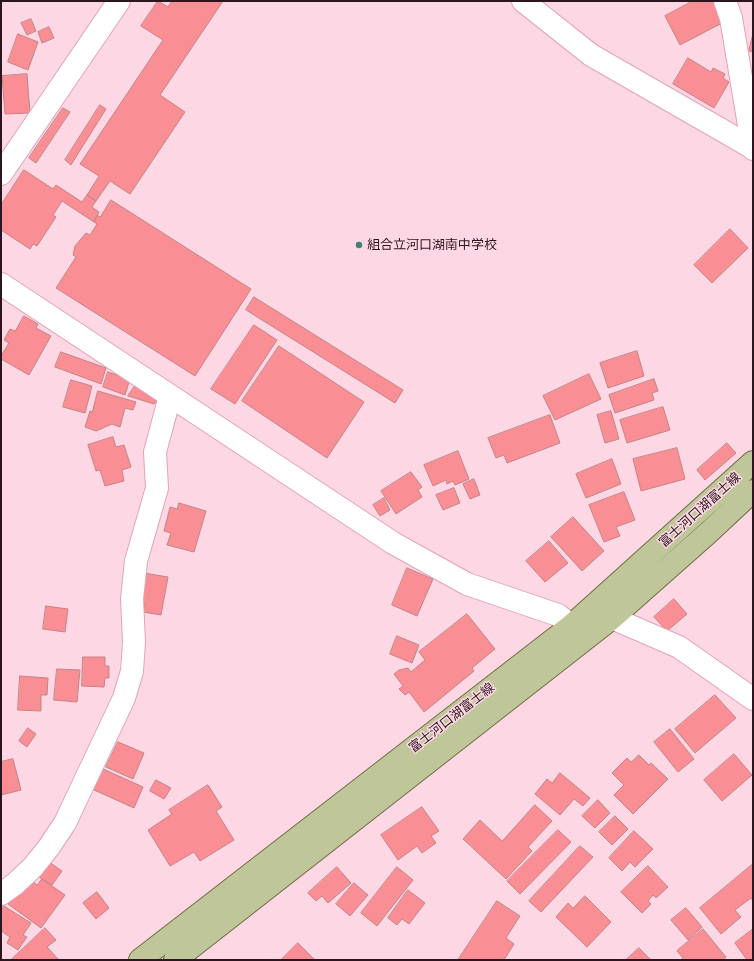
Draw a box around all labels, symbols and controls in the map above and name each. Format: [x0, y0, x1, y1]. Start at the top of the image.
place label: 組合立河口湖南中学校 [367, 237, 497, 253]
marker: 組合立河口湖南中学校 [354, 240, 364, 250]
street label: 富士河口湖富士線 [656, 469, 744, 551]
street label: 富士河口湖富士線 [406, 680, 498, 756]

